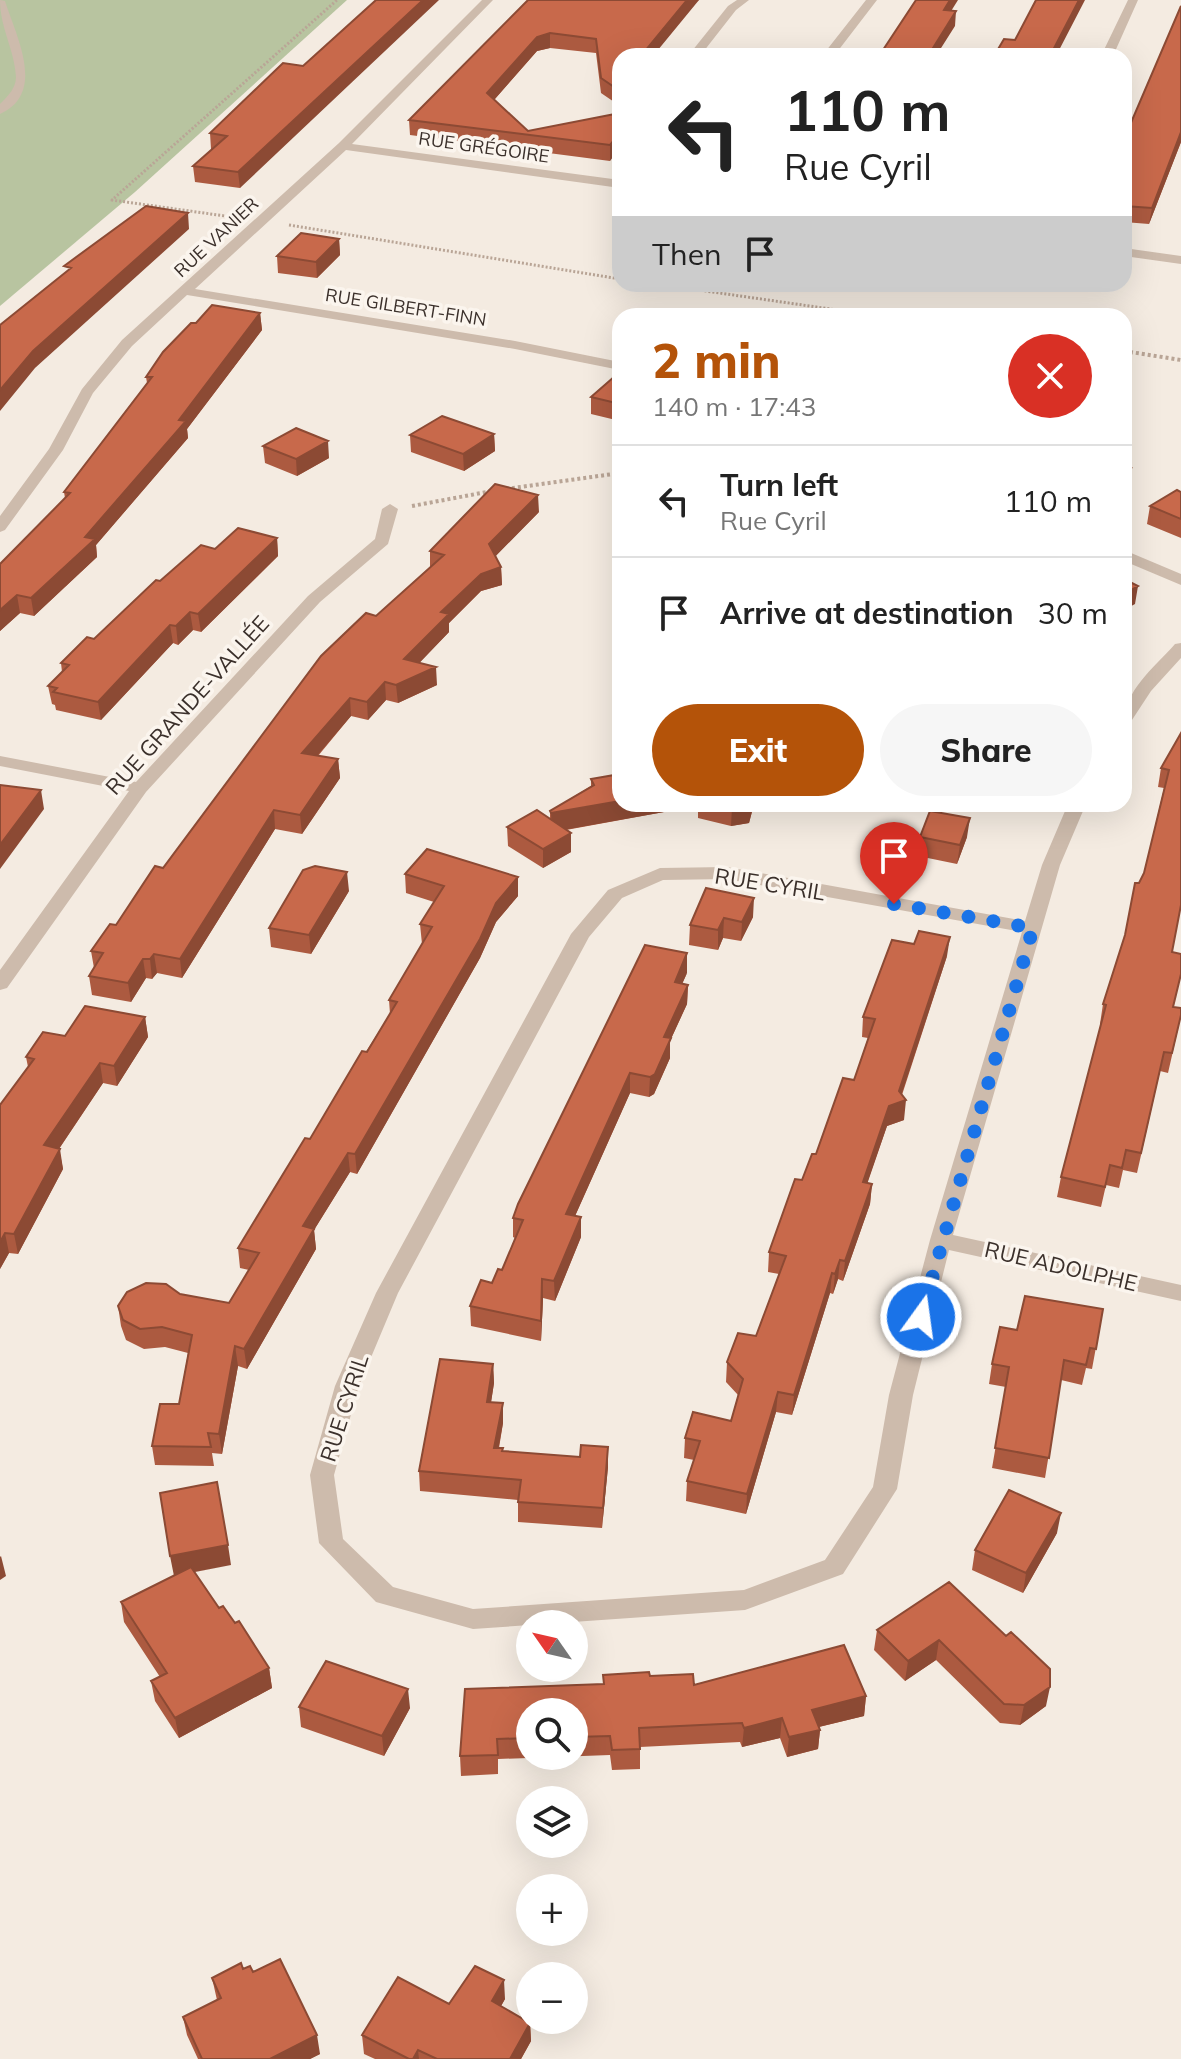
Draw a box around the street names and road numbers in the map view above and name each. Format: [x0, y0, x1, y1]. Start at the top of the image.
street label: RUE GRÉGOIRE [417, 126, 551, 168]
street label: RUE VANIER [169, 192, 263, 282]
street label: RUE GILBERT-FINN [324, 283, 488, 331]
street label: RUE GRANDE-VALLÉE [99, 610, 275, 800]
street label: RUE CYRIL [713, 861, 827, 907]
street label: RUE ADOLPHE [982, 1235, 1140, 1297]
street label: RUE CYRIL [314, 1351, 374, 1465]

